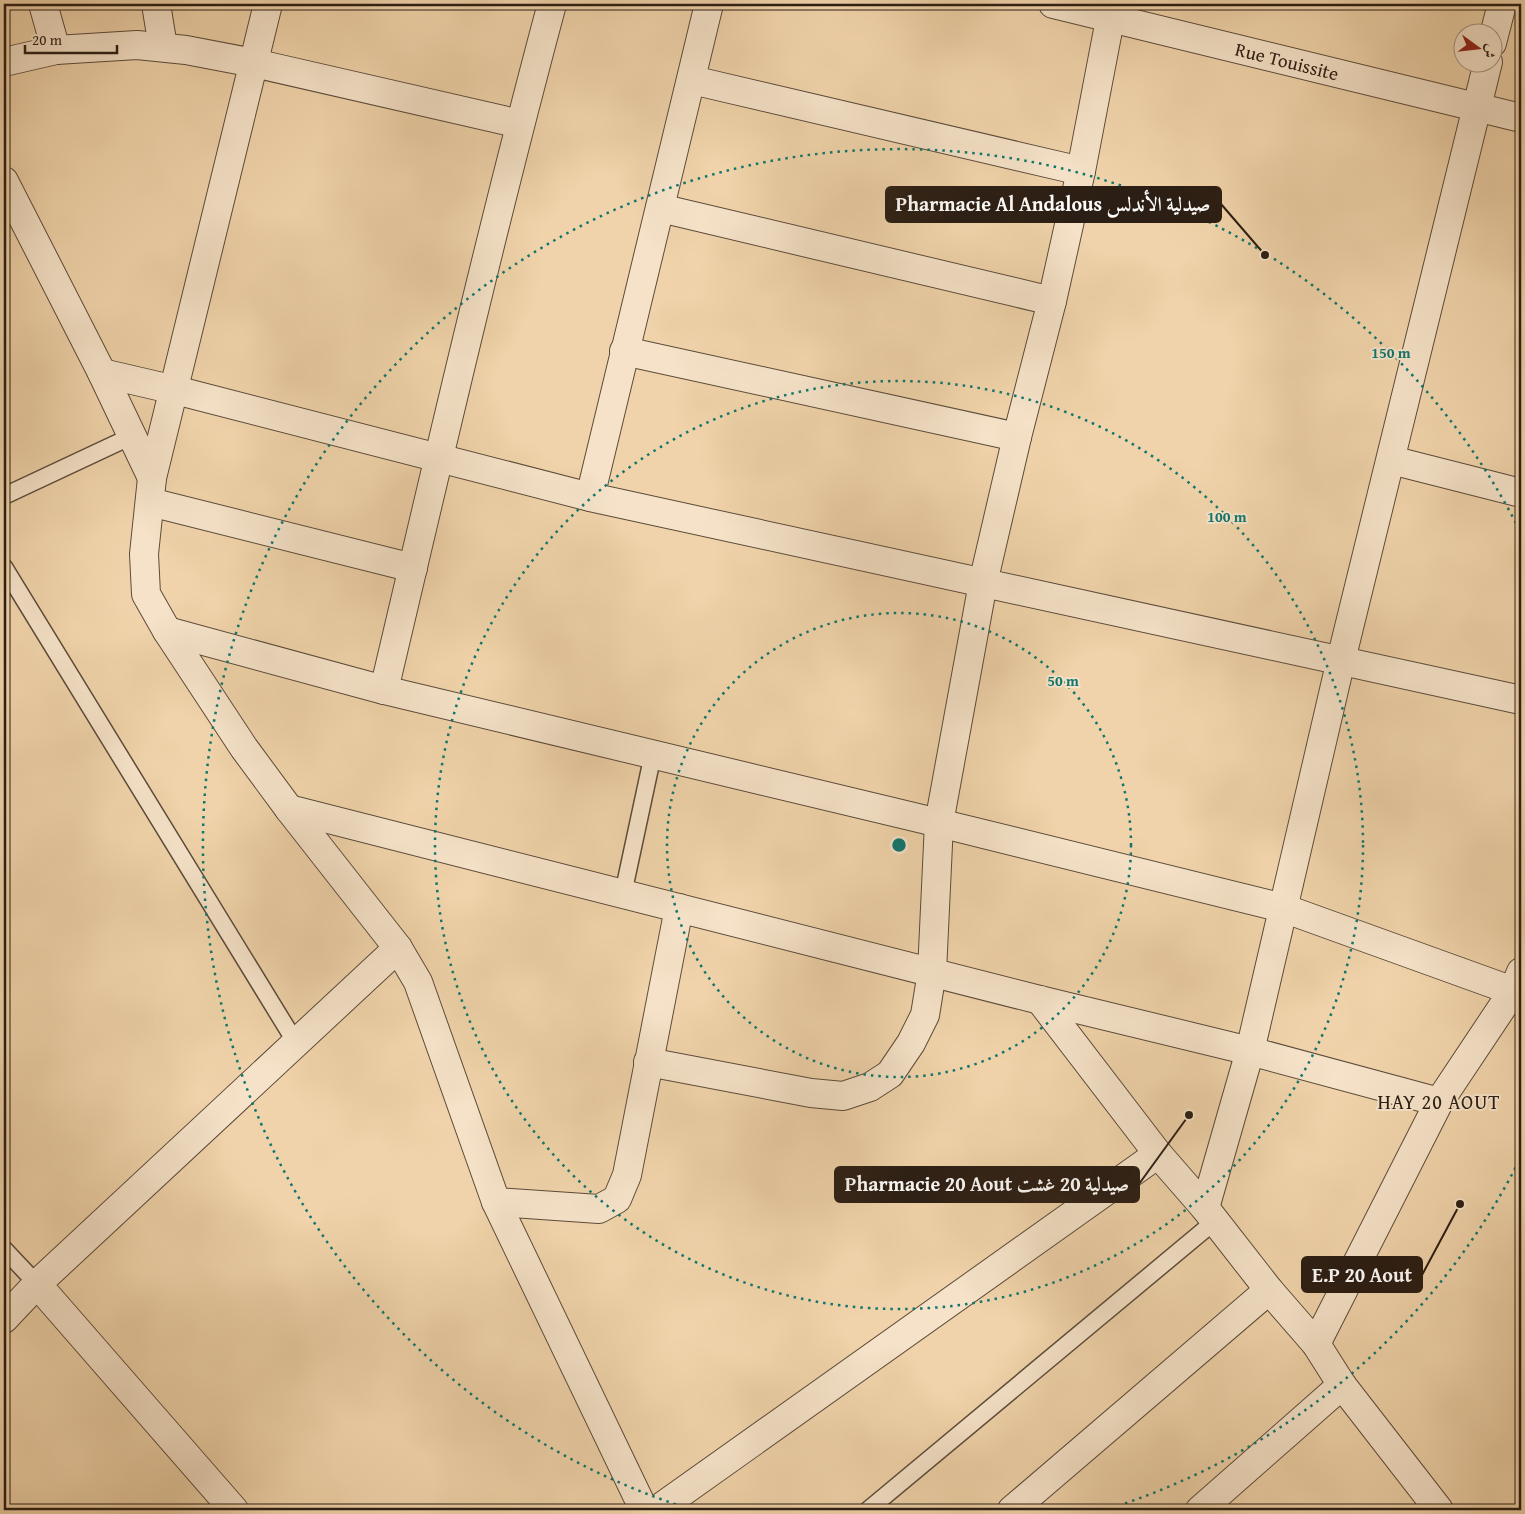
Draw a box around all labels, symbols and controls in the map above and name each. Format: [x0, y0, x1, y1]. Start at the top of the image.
scale bar [25, 22, 118, 54]
north arrow [1452, 22, 1502, 72]
text: 20 m [32, 29, 63, 50]
street label: Rue Touissite [1232, 35, 1342, 87]
text: ش [1479, 42, 1502, 61]
callout: Pharmacie Al Andalous صيدلية الأندلس [886, 187, 1221, 222]
text: Pharmacie Al Andalous صيدلية الأندلس [896, 189, 1210, 218]
text: 150 m [1371, 342, 1411, 363]
text: 100 m [1207, 506, 1247, 527]
text: 50 m [1047, 670, 1079, 691]
centre of rings [890, 836, 908, 854]
district label: HAY 20 AOUT [1377, 1087, 1501, 1116]
callout: Pharmacie 20 Aout صيدلية 20 غشت [835, 1167, 1139, 1202]
text: Pharmacie 20 Aout صيدلية 20 غشت [845, 1169, 1129, 1198]
callout: E.P 20 Aout [1302, 1257, 1422, 1292]
text: E.P 20 Aout [1312, 1260, 1412, 1289]

